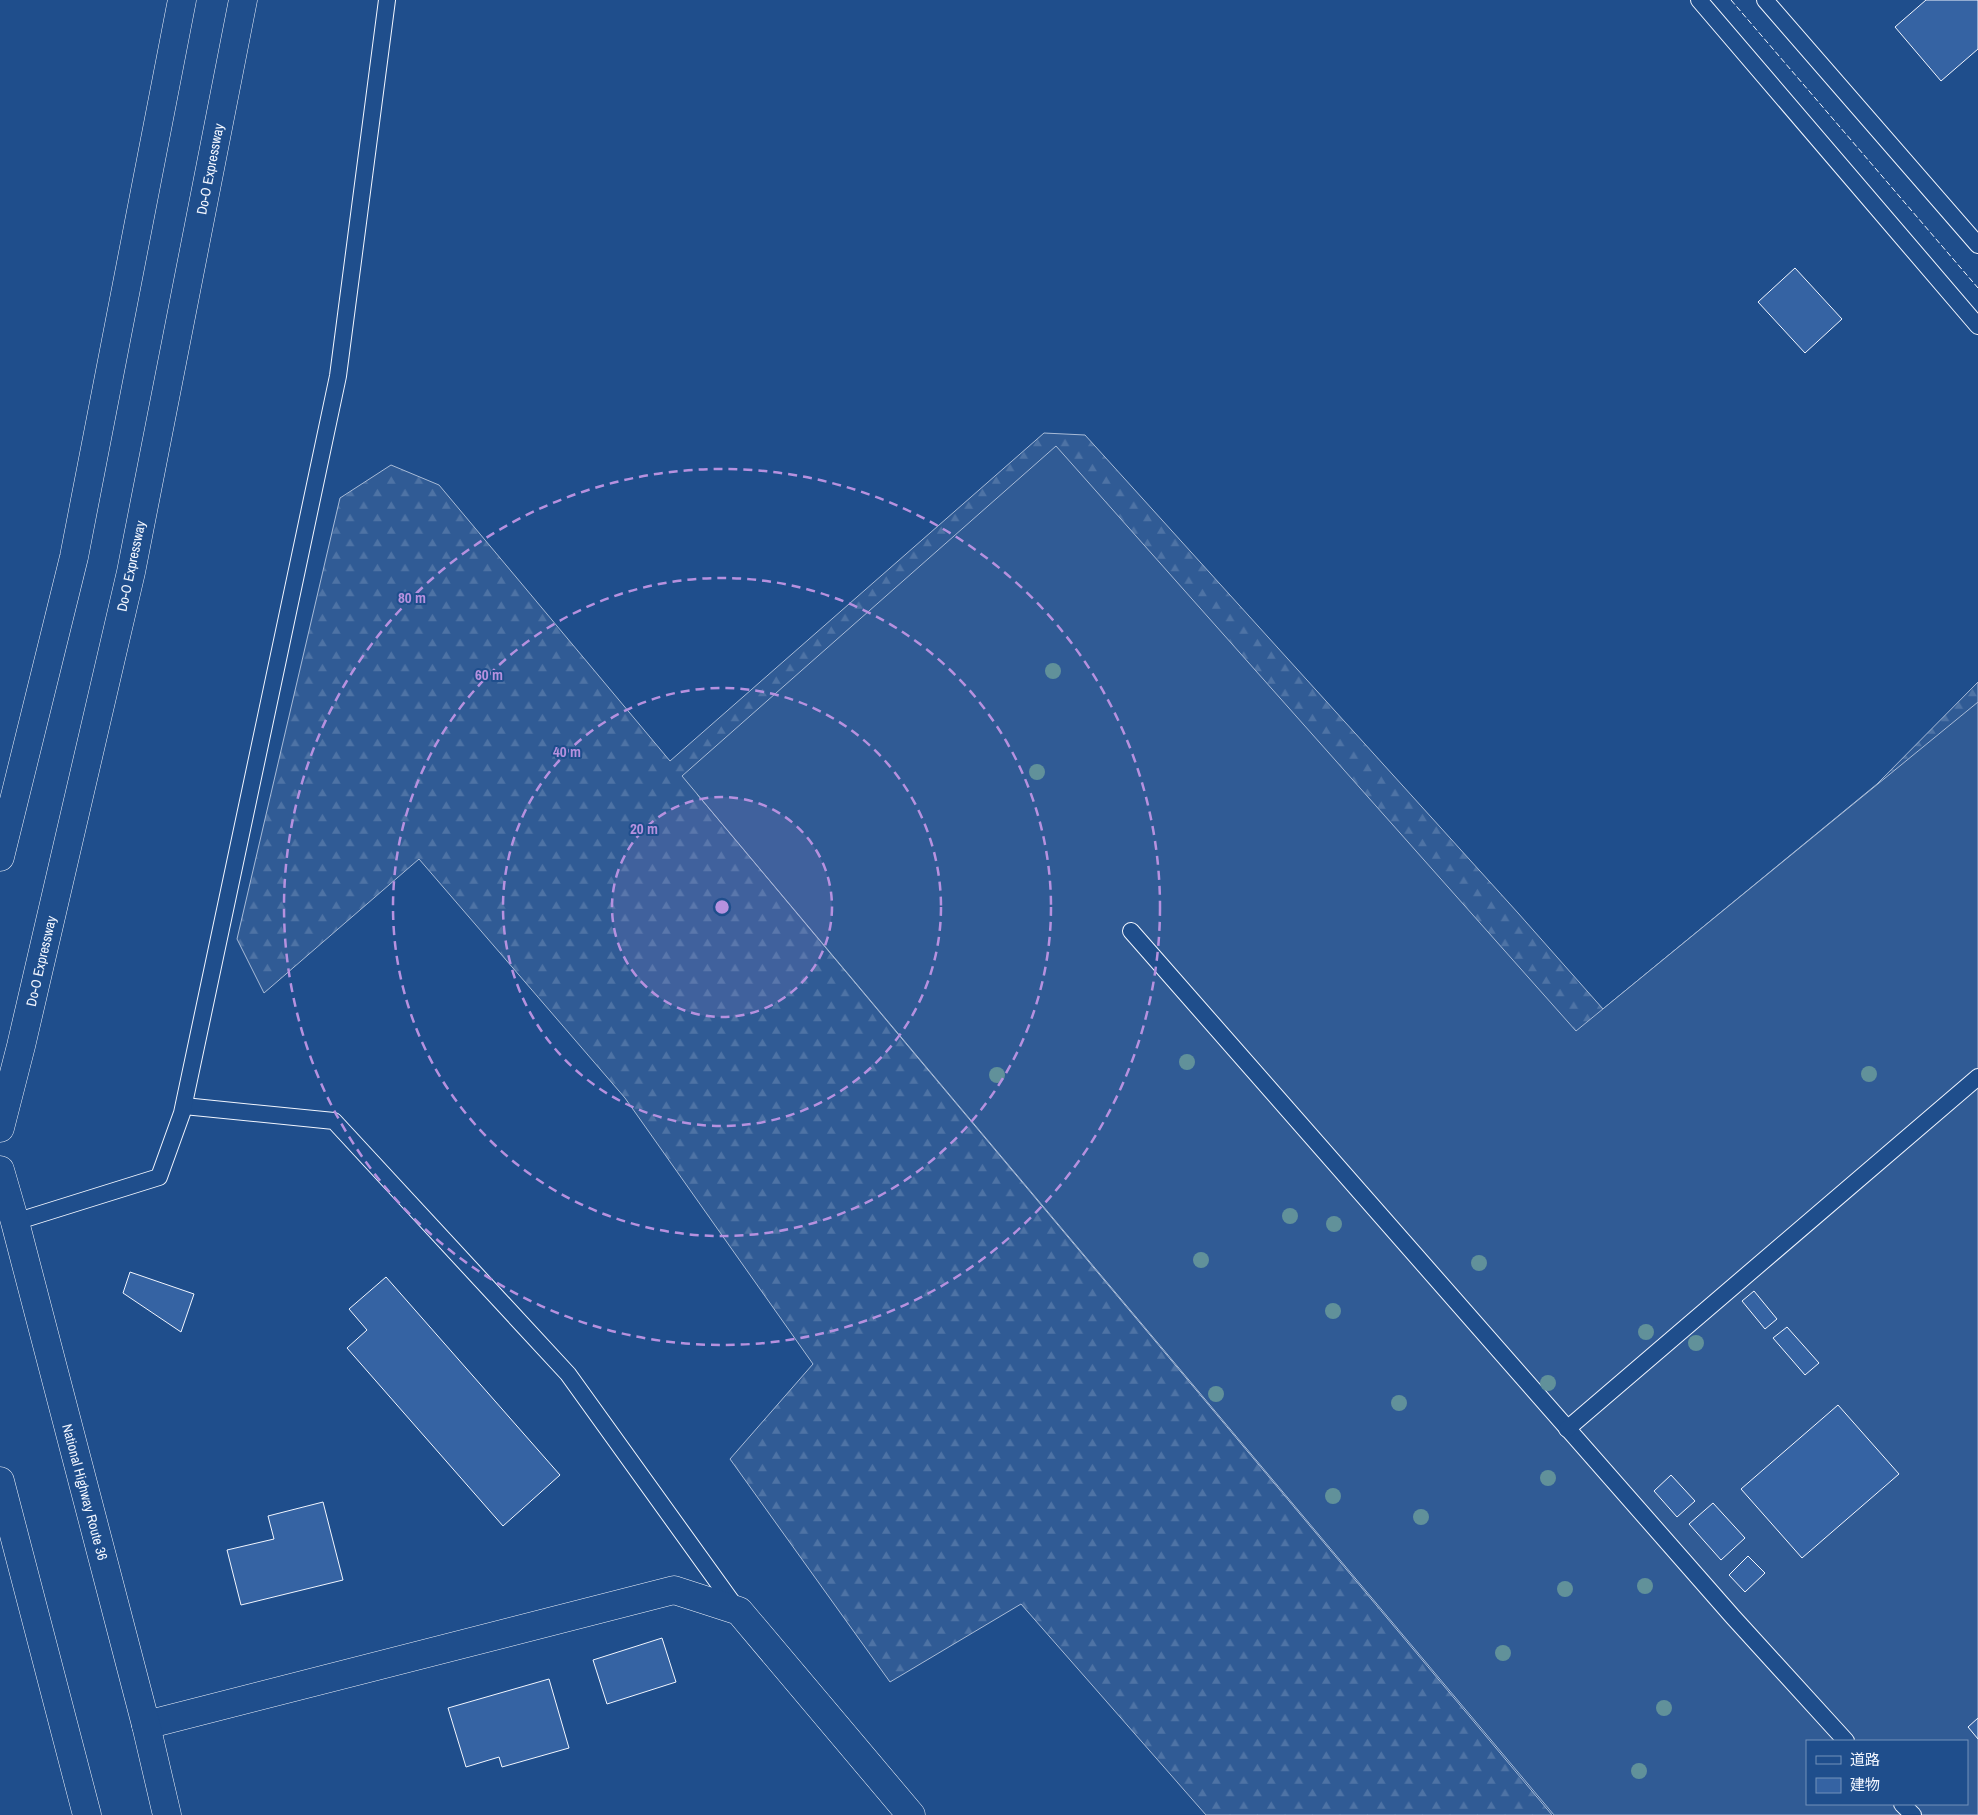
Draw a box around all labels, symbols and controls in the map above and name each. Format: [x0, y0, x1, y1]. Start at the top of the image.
street label: Do-O Expressway [192, 122, 228, 216]
street label: Do-O Expressway [113, 519, 149, 613]
text: 80 m [398, 587, 426, 608]
text: 60 m [475, 664, 503, 685]
text: 40 m [553, 741, 581, 762]
text: 20 m [630, 818, 658, 839]
centre of rings [713, 898, 731, 916]
street label: Do-O Expressway [22, 914, 60, 1008]
street label: National Highway Route 36 [58, 1422, 112, 1562]
legend [1806, 1740, 1968, 1805]
text: 道路 [1850, 1749, 1880, 1770]
text: 建物 [1850, 1774, 1880, 1795]

